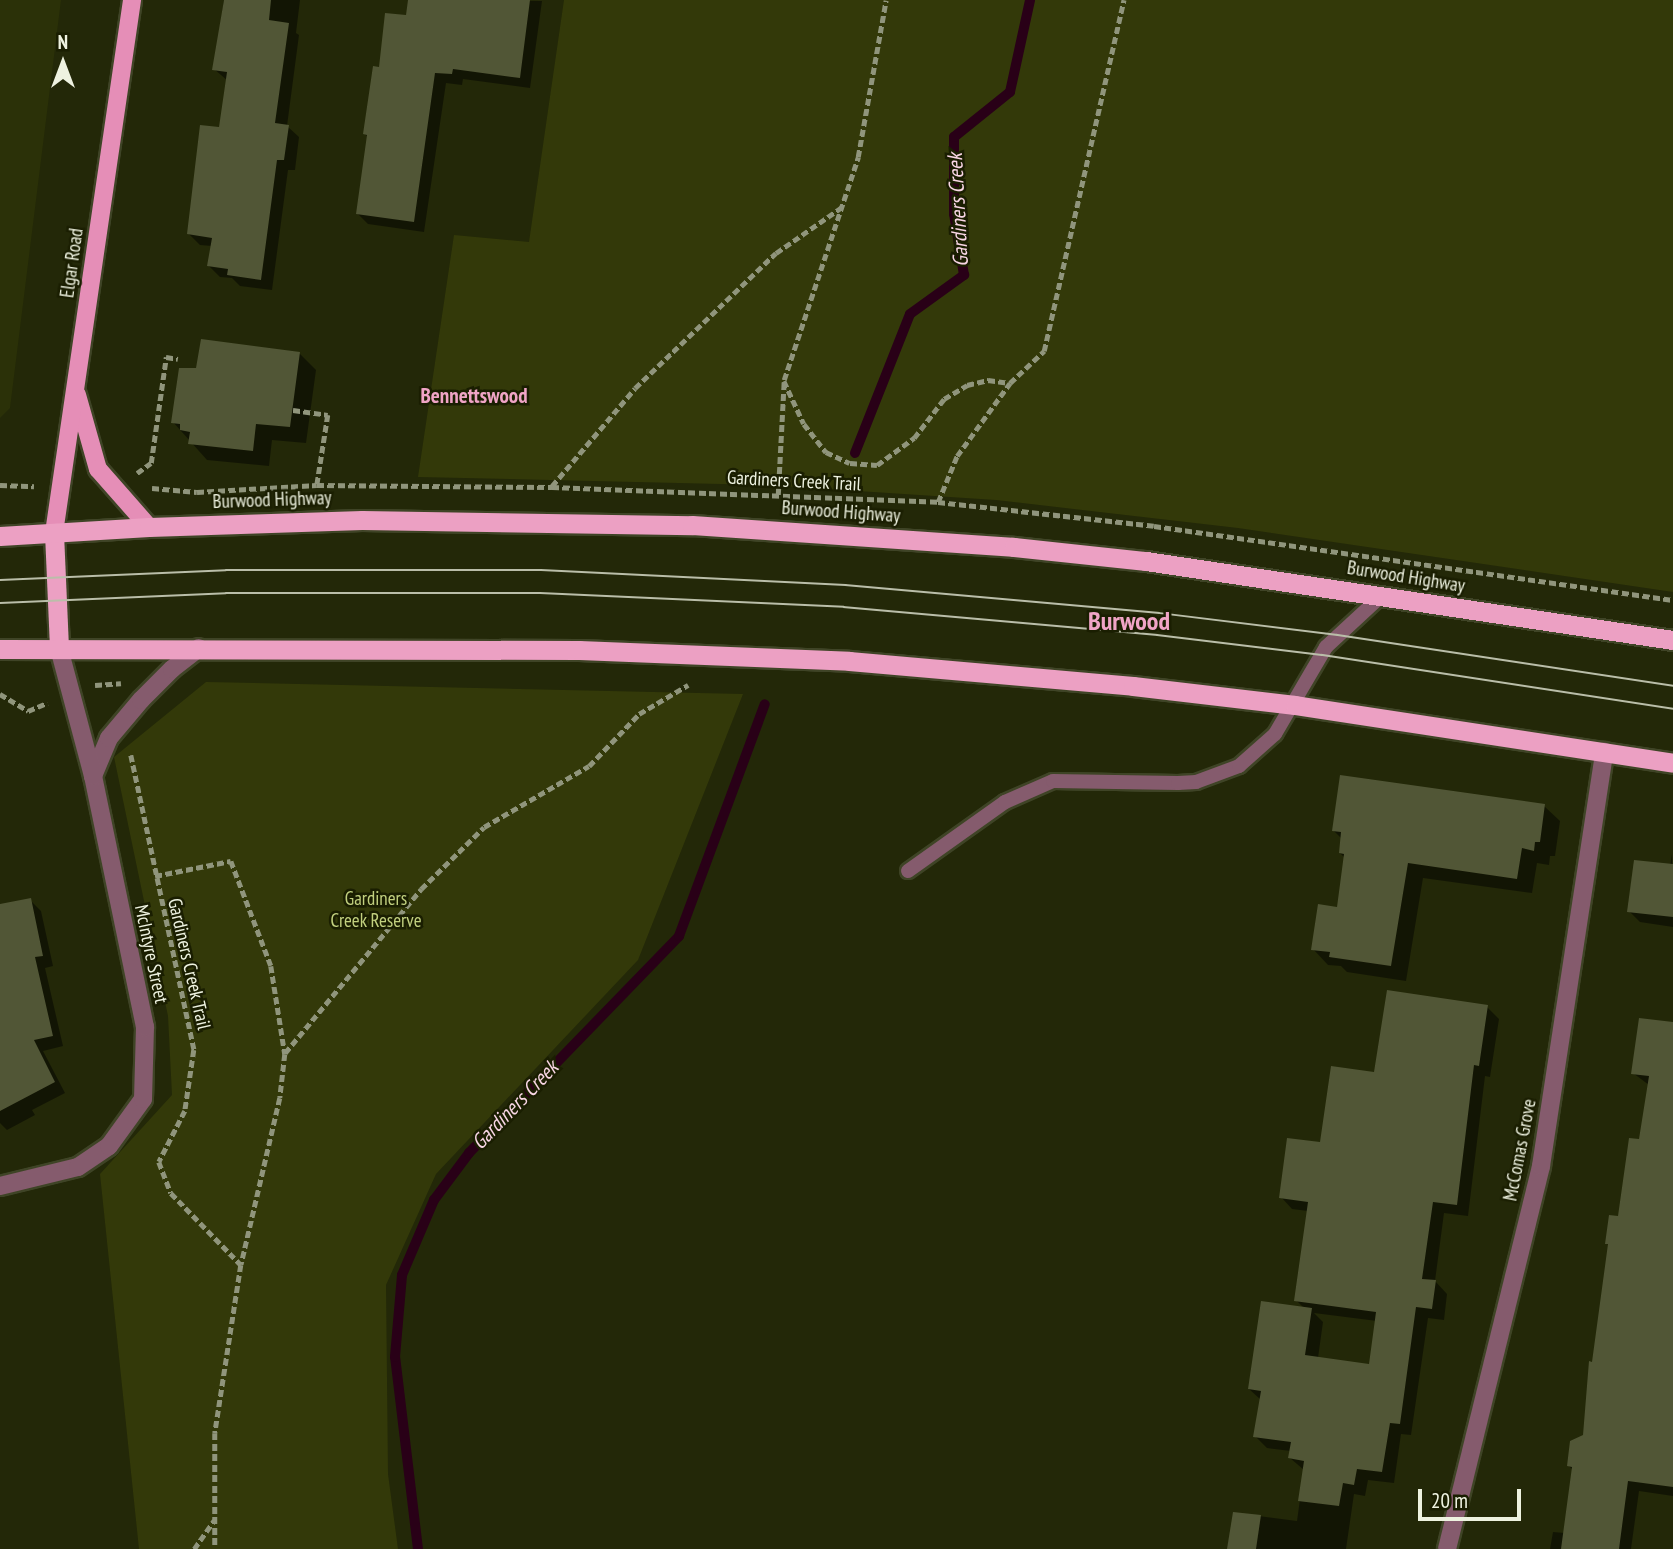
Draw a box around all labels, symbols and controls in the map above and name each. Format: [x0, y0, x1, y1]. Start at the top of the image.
north arrow [28, 28, 98, 98]
text: N [58, 30, 68, 54]
water label: Gardiners Creek [942, 153, 974, 267]
street label: Elgar Road [56, 227, 88, 299]
district label: Bennettswood [421, 383, 527, 409]
street label: Gardiners Creek Trail [726, 466, 862, 496]
street label: Burwood Highway [212, 487, 332, 513]
street label: Burwood Highway [781, 496, 901, 528]
street label: Burwood Highway [1345, 556, 1467, 598]
district label: Burwood [1088, 605, 1170, 637]
park label: Gardiners Creek Reserve [330, 888, 422, 932]
street label: Gardiners Creek Trail [163, 896, 215, 1032]
street label: McIntyre Street [129, 903, 173, 1005]
water label: Gardiners Creek [466, 1055, 564, 1155]
street label: McComas Grove [1499, 1097, 1541, 1203]
scale bar [1421, 1476, 1524, 1520]
text: 20 m [1431, 1487, 1468, 1514]

